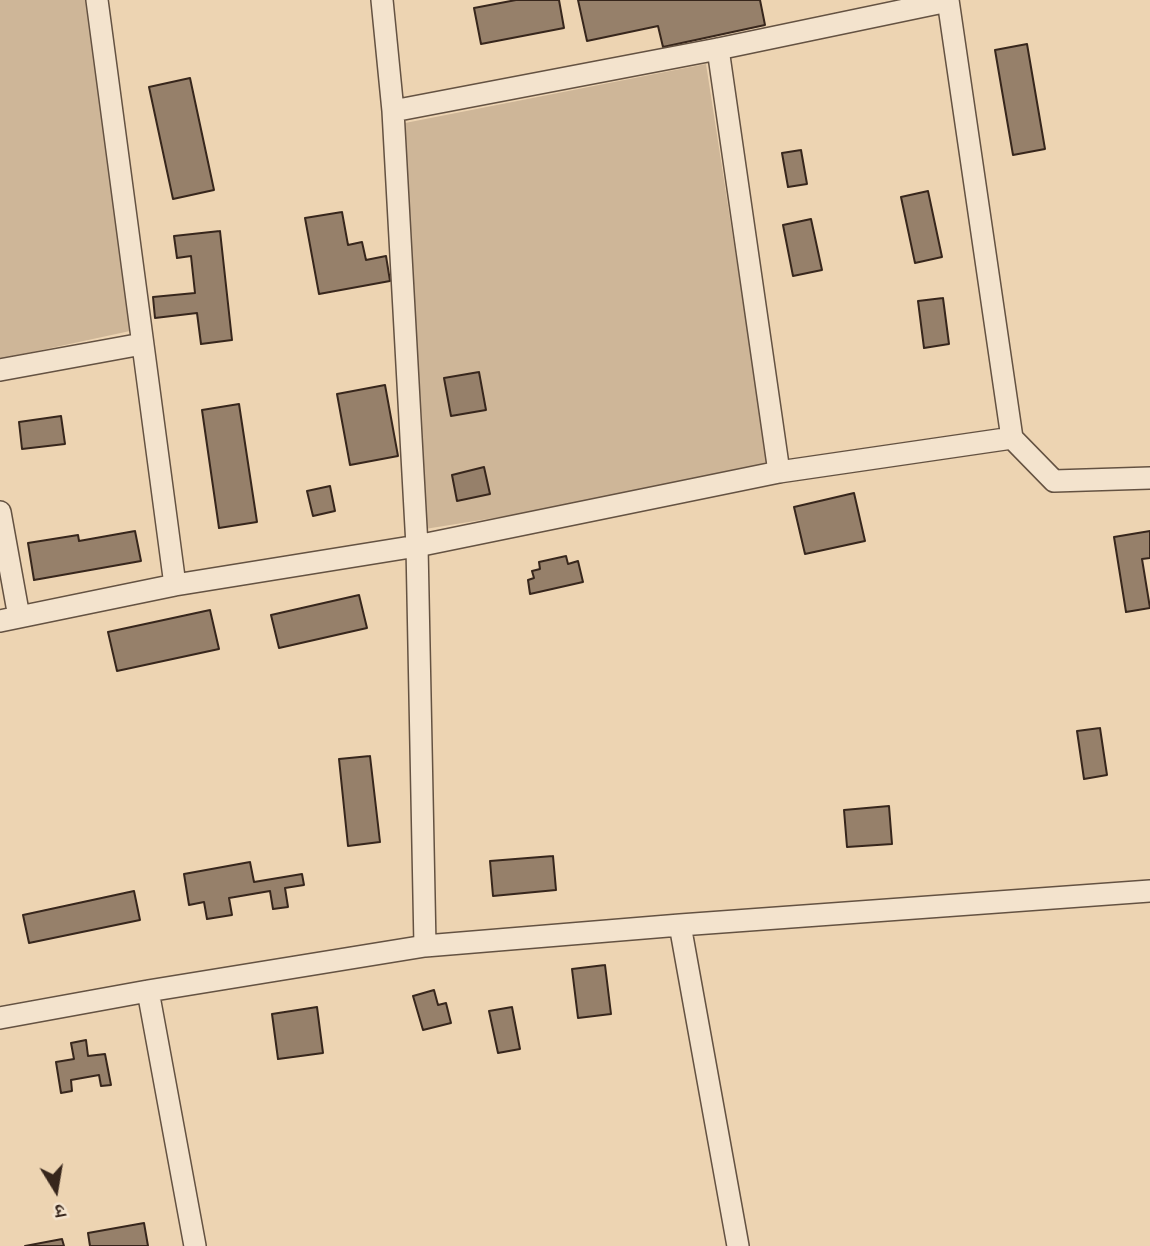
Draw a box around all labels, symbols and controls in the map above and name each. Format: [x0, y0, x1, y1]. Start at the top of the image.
north arrow [21, 1155, 91, 1225]
text: उ [53, 1198, 67, 1224]

